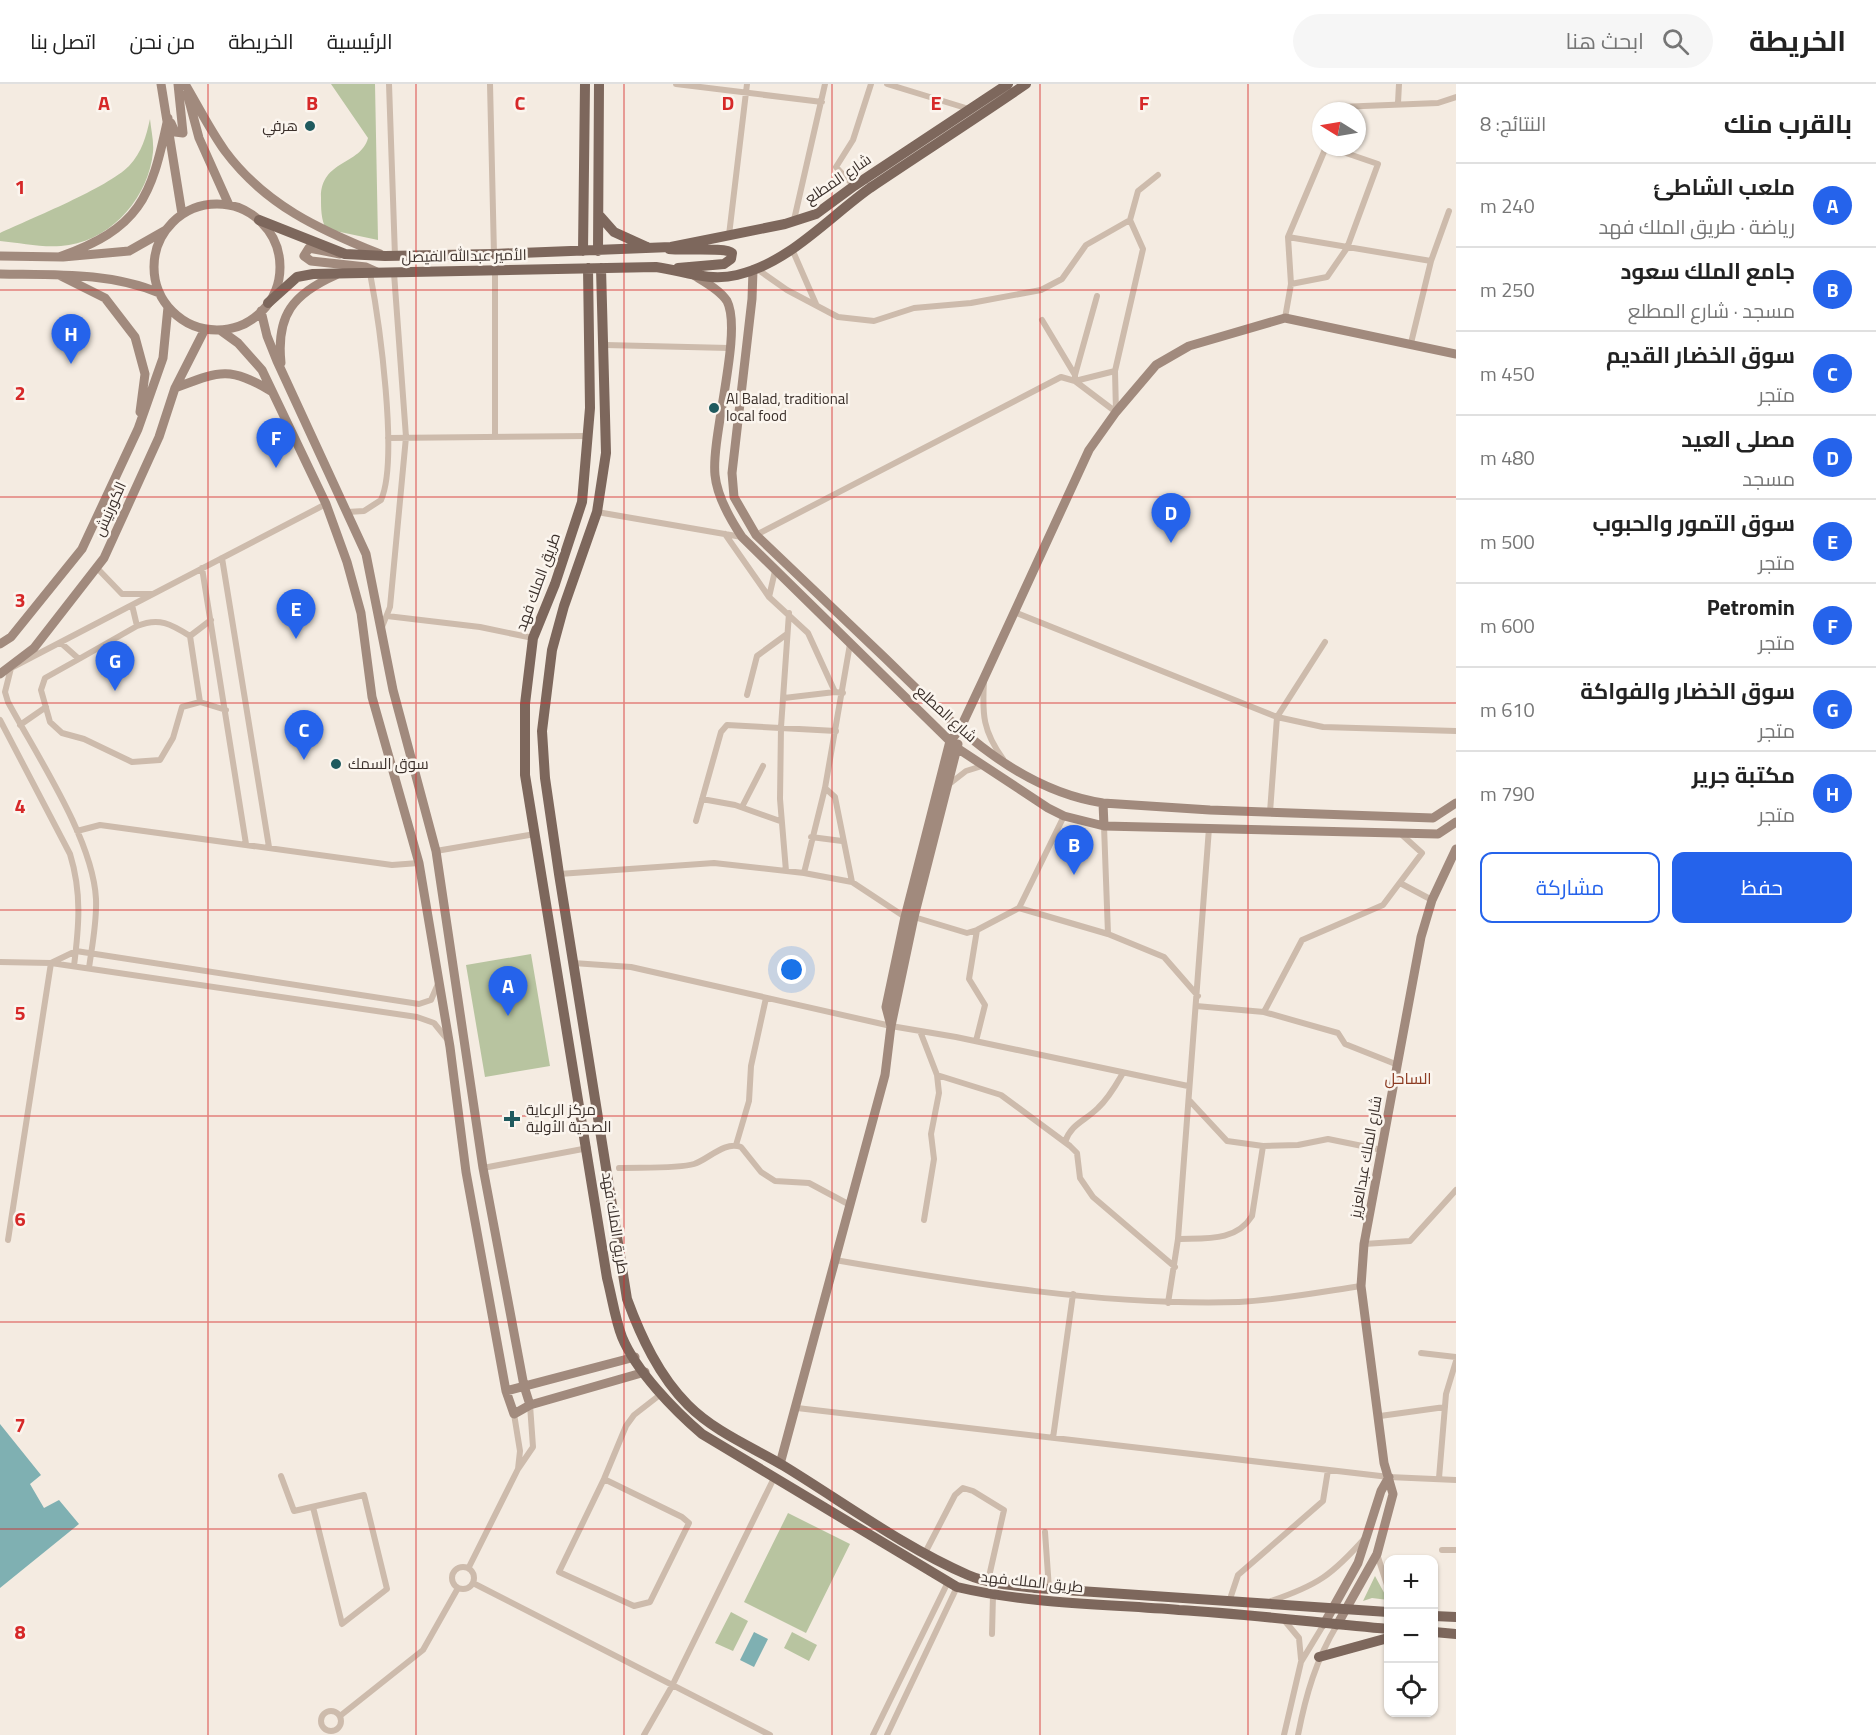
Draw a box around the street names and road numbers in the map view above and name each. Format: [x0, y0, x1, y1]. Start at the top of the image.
street label: شارع المطلع [800, 148, 876, 209]
street label: الأمير عبدالله الفيصل [401, 243, 527, 268]
street label: الكورنيش [87, 478, 132, 540]
street label: طريق الملك فهد [509, 529, 566, 634]
street label: شارع المطلع [910, 680, 982, 748]
street label: شارع الملك عبدالعزيز [1343, 1094, 1388, 1221]
street label: طريق الملك فهد [596, 1170, 635, 1276]
street label: طريق الملك فهد [980, 1565, 1085, 1598]

